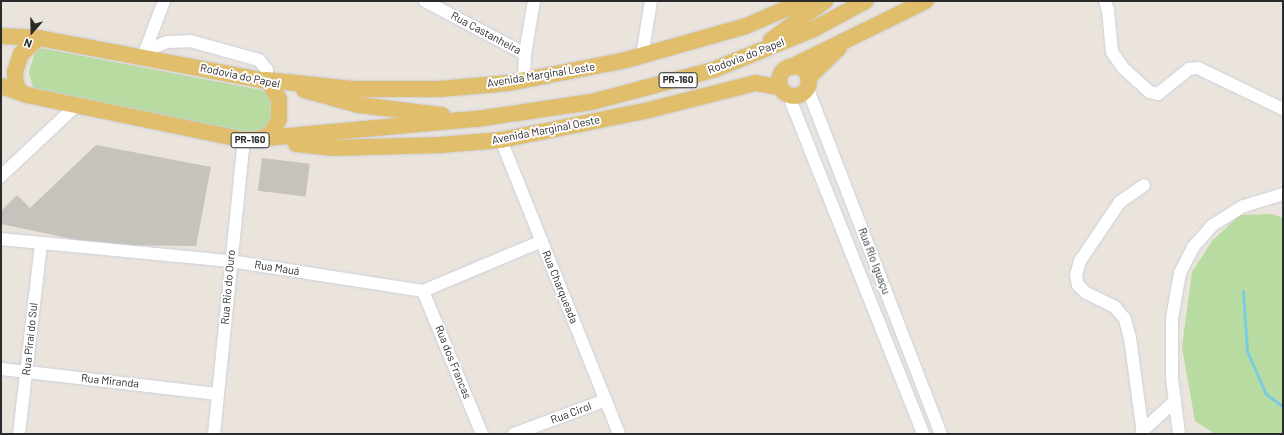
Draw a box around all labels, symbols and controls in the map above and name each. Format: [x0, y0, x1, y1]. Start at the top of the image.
street label: Rua Castanheira [449, 9, 523, 57]
north arrow [12, 12, 52, 52]
street label: Rodovia do Papel [706, 35, 786, 77]
text: N [22, 36, 33, 51]
street label: Avenida Marginal Leste [486, 60, 596, 90]
street label: Rodovia do Papel [199, 61, 281, 91]
road number: PR-160 [658, 72, 698, 88]
street label: Avenida Marginal Oeste [491, 113, 601, 147]
road number: PR-160 [230, 132, 270, 148]
street label: Rua Rio Iguaçu [855, 226, 893, 296]
street label: Rua Rio do Ouro [218, 249, 238, 325]
street label: Rua Charqueada [539, 249, 581, 325]
street label: Rua Mauá [254, 258, 300, 278]
street label: Rua Piraí do Sul [20, 302, 40, 376]
street label: Rua dos Francas [432, 323, 474, 401]
street label: Rua Miranda [80, 371, 140, 391]
street label: Rua Cirol [549, 400, 593, 426]

